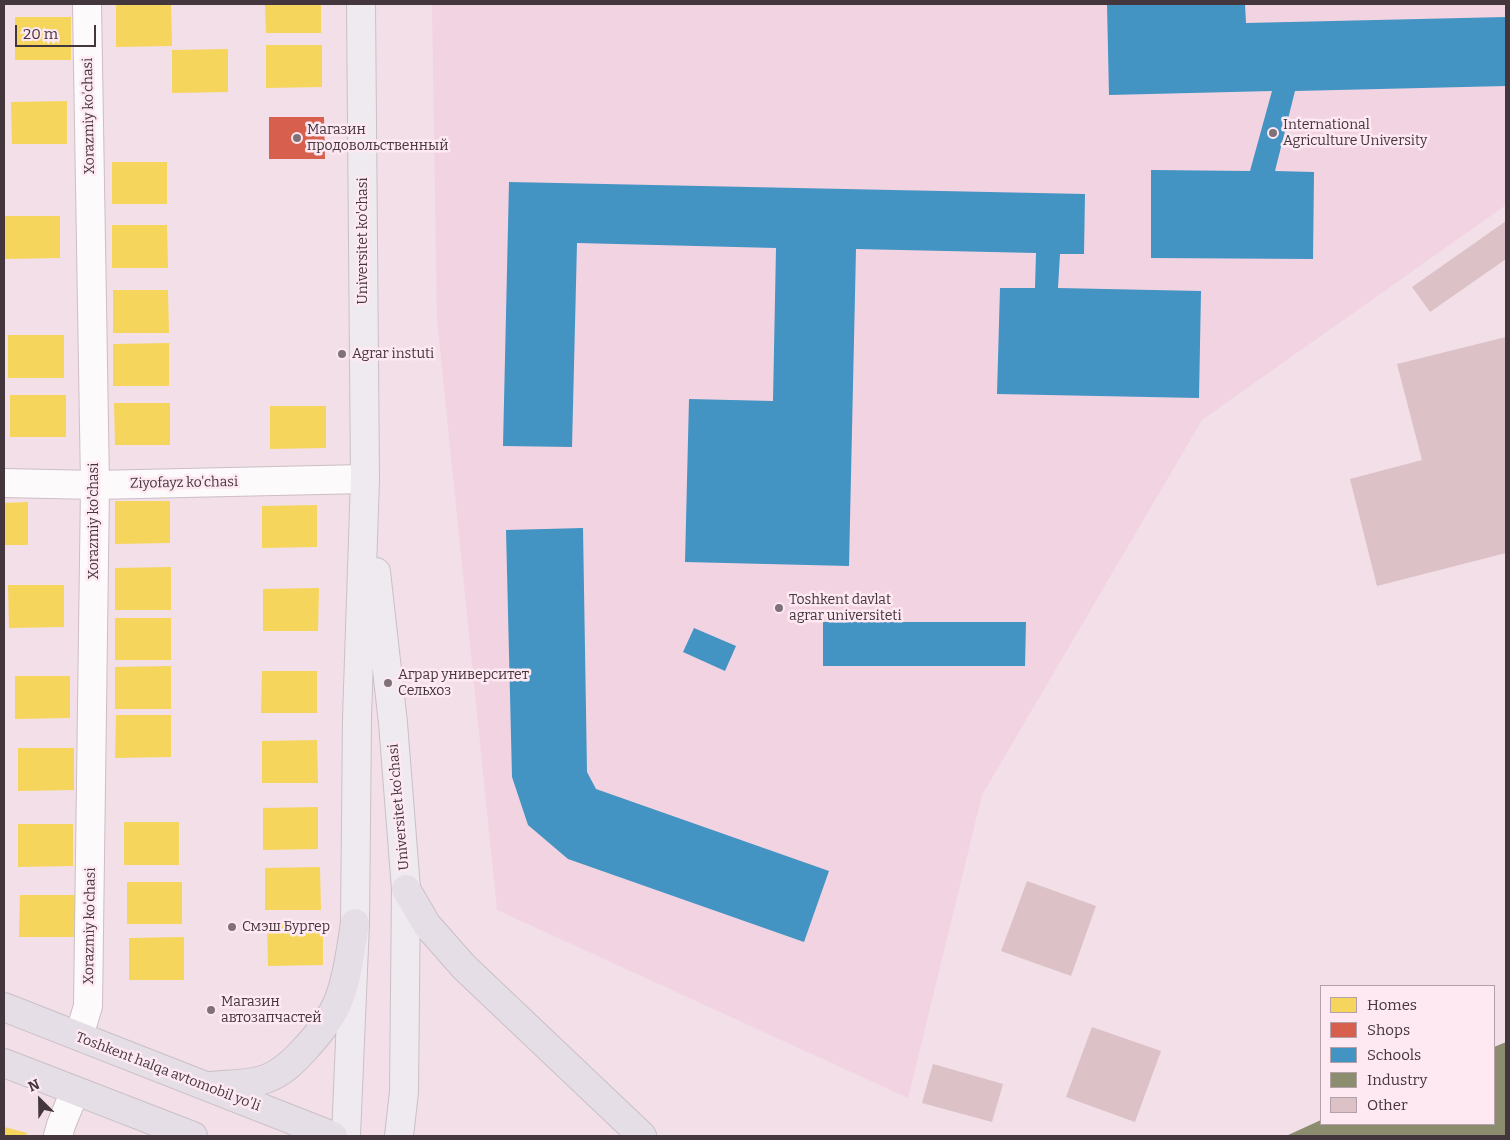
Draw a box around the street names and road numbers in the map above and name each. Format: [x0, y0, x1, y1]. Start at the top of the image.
street label: Xorazmiy ko'chasi [80, 57, 98, 175]
street label: Universitet ko'chasi [355, 177, 371, 305]
street label: Xorazmiy ko'chasi [86, 463, 102, 579]
street label: Ziyofayz ko'chasi [130, 474, 238, 492]
street label: Universitet ko'chasi [385, 743, 413, 871]
street label: Xorazmiy ko'chasi [81, 867, 99, 985]
street label: Toshkent halqa avtomobil yo'li [73, 1029, 263, 1115]

